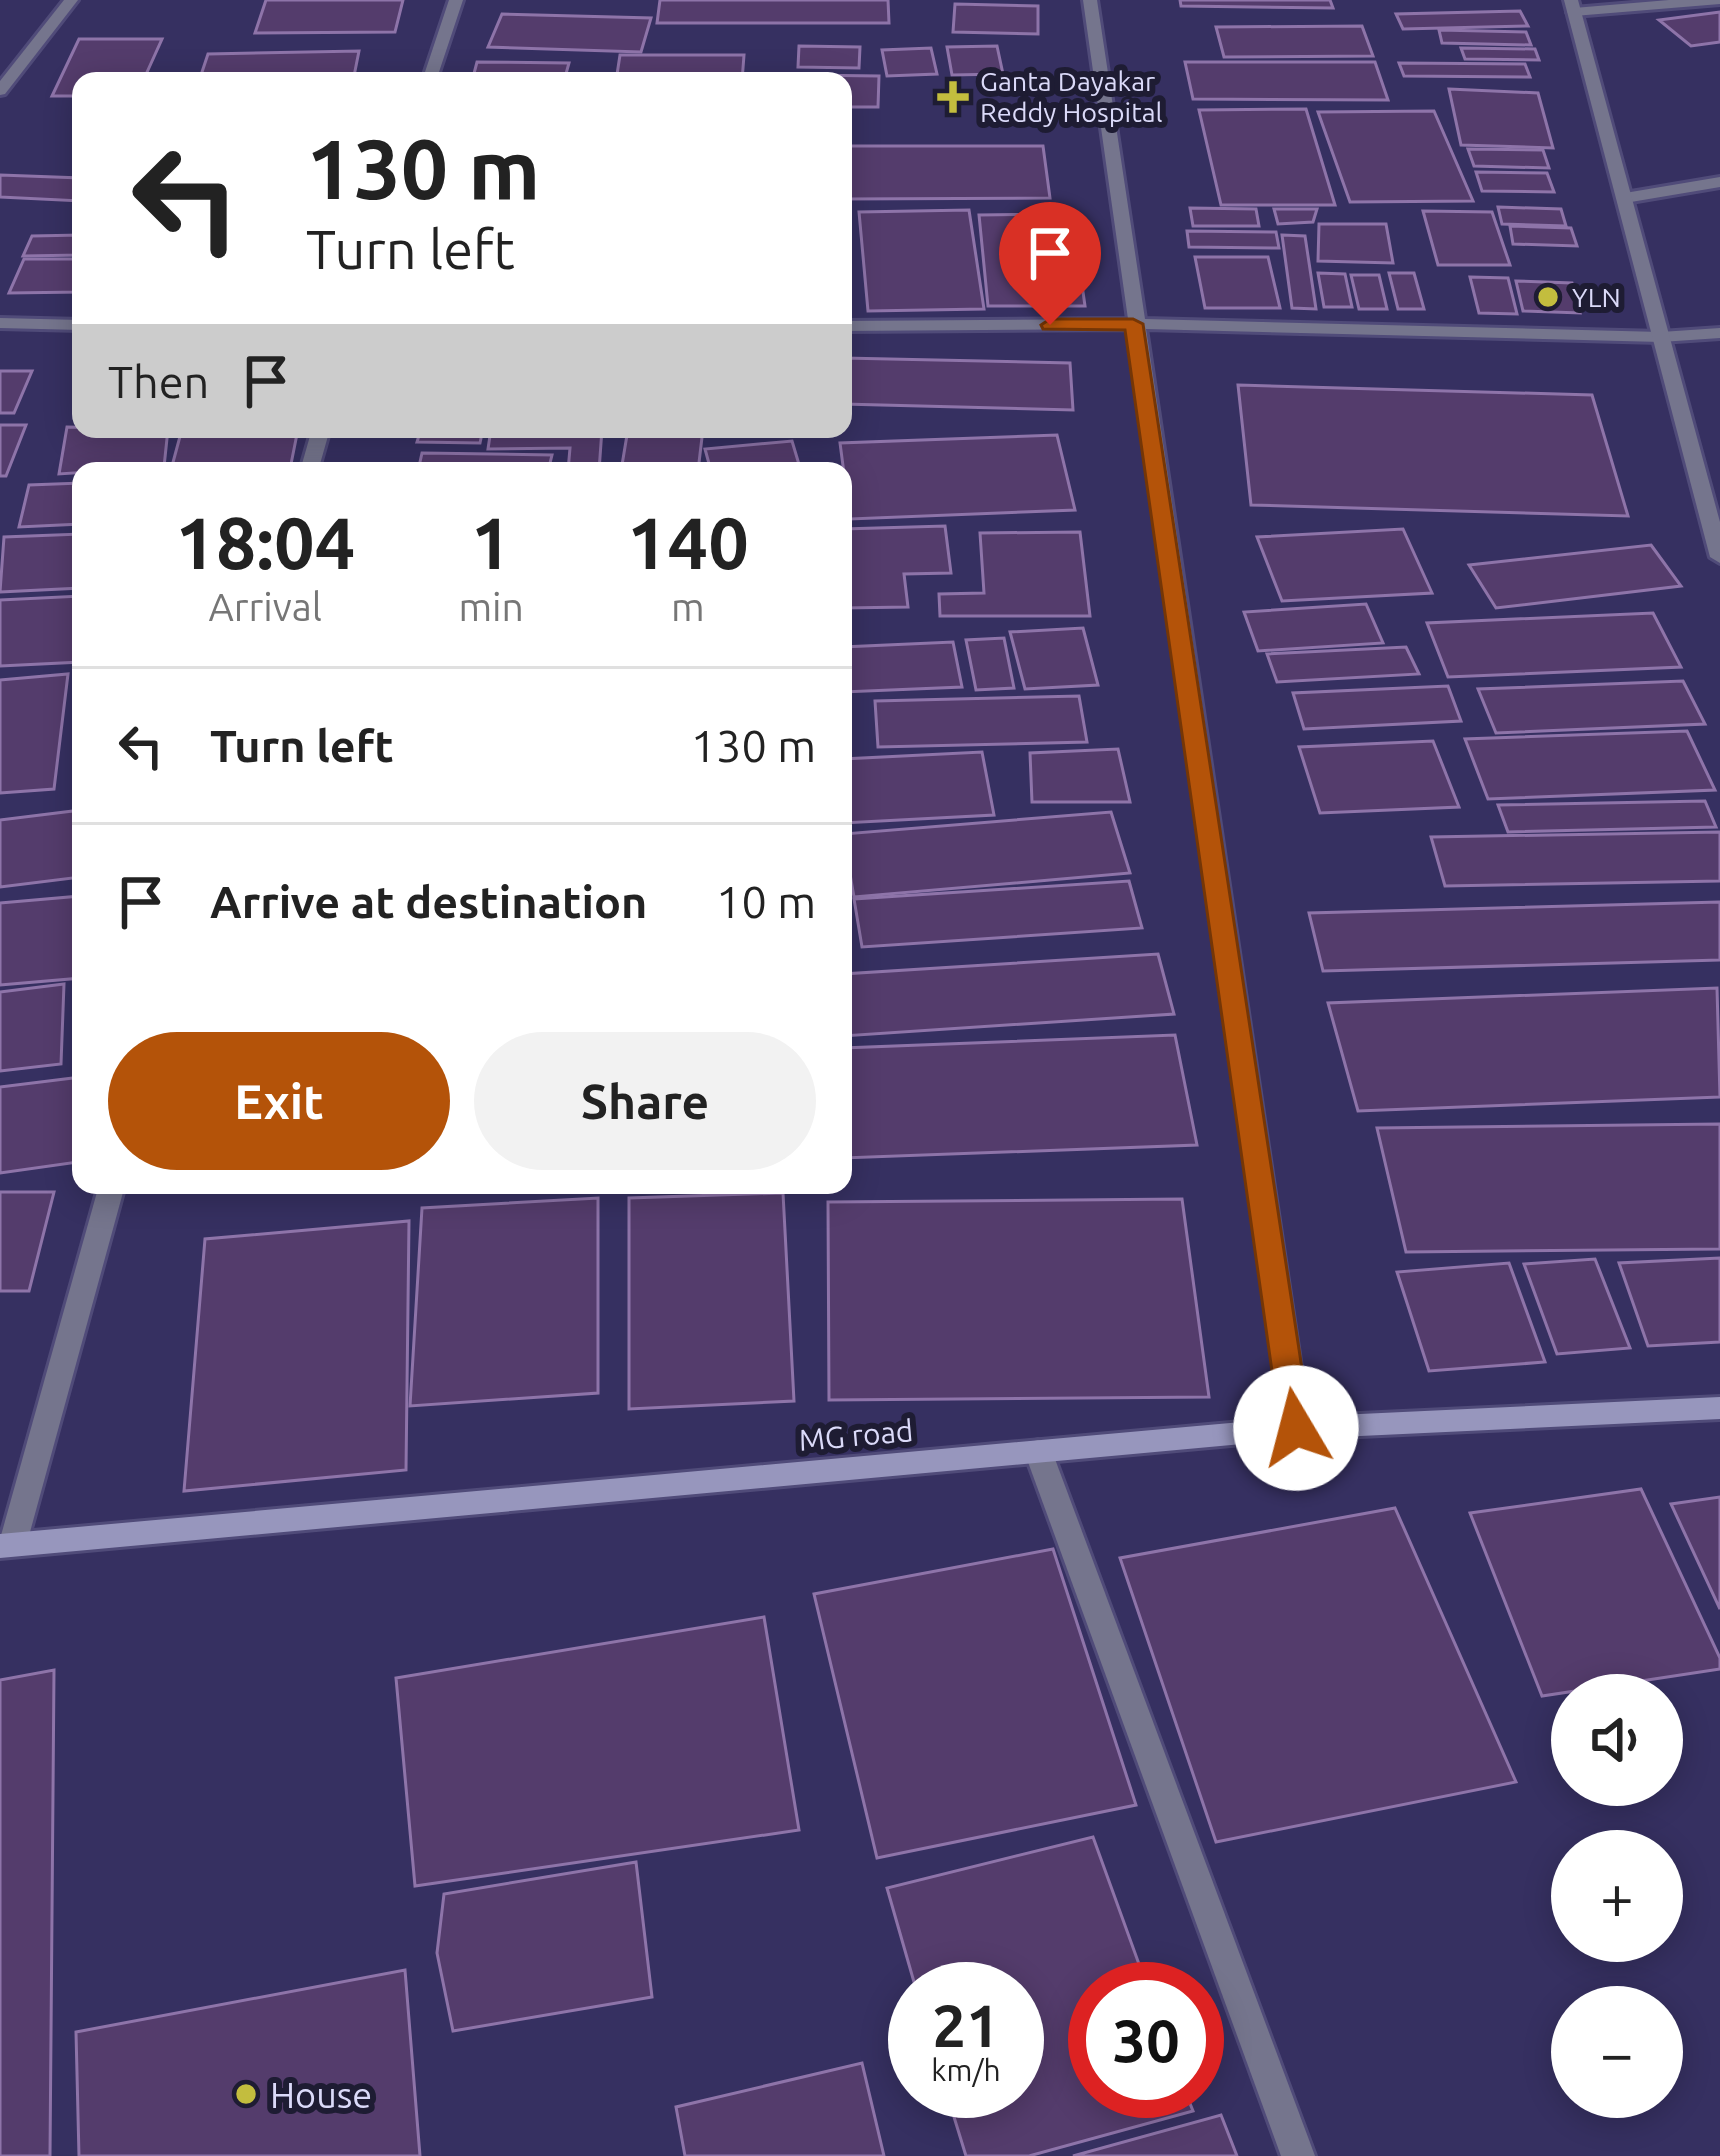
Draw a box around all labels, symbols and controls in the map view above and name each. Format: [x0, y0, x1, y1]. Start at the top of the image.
place label: Ganta Dayakar Reddy Hospital [980, 66, 1163, 127]
marker: Ganta Dayakar Reddy Hospital [937, 81, 969, 113]
icon: left [108, 120, 264, 276]
text: 130 m [306, 121, 540, 215]
pin [999, 202, 1101, 325]
text: Turn left [306, 219, 515, 279]
icon: arrive [1017, 220, 1083, 286]
place label: YLN [1572, 282, 1621, 312]
marker: YLN [1535, 284, 1561, 310]
icon: arrive [233, 348, 299, 414]
text: Then [108, 356, 209, 407]
text: 18:04 [175, 502, 355, 583]
text: 1 [471, 502, 511, 583]
text: 140 [627, 502, 749, 583]
text: Arrival [208, 585, 322, 628]
text: min [458, 585, 524, 628]
text: m [671, 585, 705, 628]
icon: left [108, 713, 174, 779]
text: Turn left [210, 720, 394, 771]
text: 130 m [691, 720, 816, 771]
icon: arrive [108, 869, 174, 935]
text: Arrive at destination [210, 876, 647, 927]
text: 10 m [716, 876, 816, 927]
button: Exit [108, 1032, 450, 1170]
button: Share [474, 1032, 816, 1170]
position arrow [1233, 1365, 1359, 1491]
street label: MG road [797, 1413, 915, 1457]
map controls [1551, 1674, 1683, 2118]
button: sound [1551, 1674, 1683, 1806]
button: + [1551, 1830, 1683, 1962]
speed limit sign: 30 [1068, 1962, 1224, 2118]
button: − [1551, 1986, 1683, 2118]
text: 21 [932, 1991, 1000, 2058]
text: km/h [931, 2053, 1001, 2087]
place label: House [270, 2074, 372, 2115]
marker: House [233, 2081, 259, 2107]

